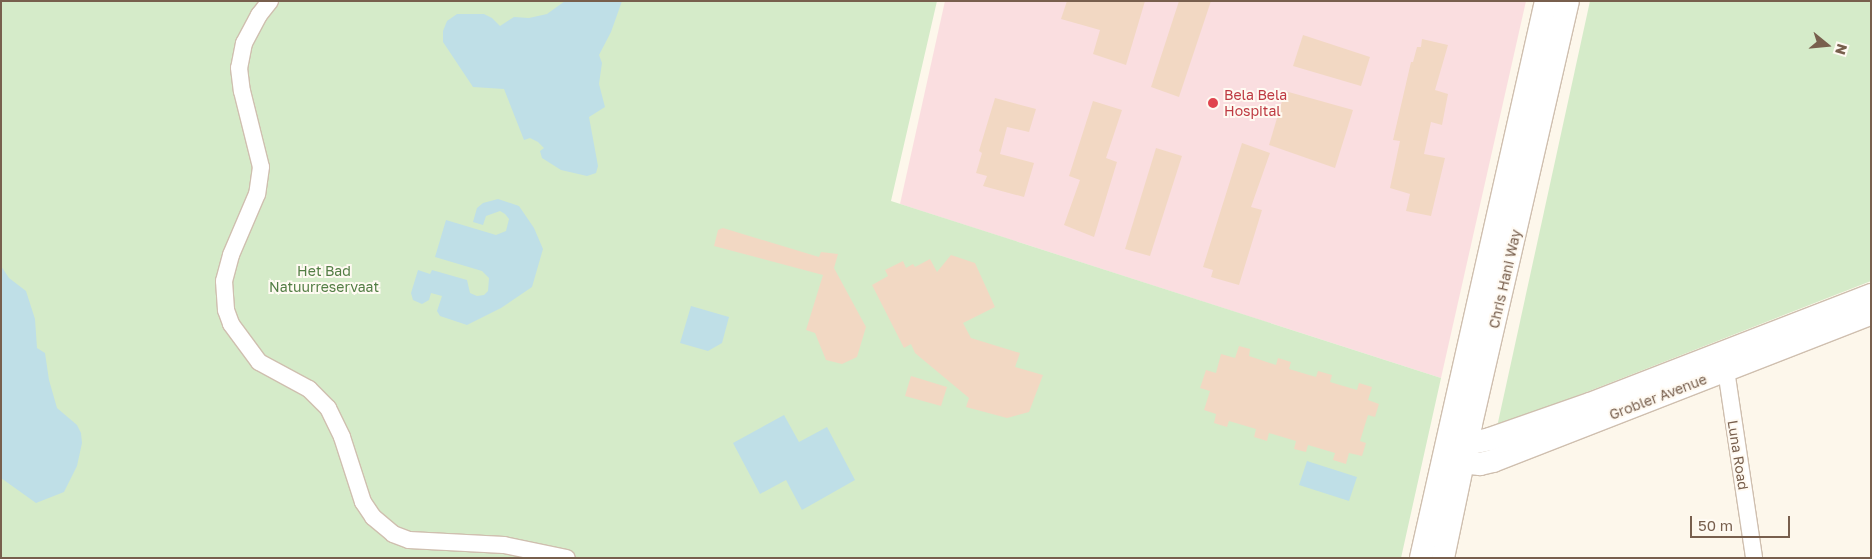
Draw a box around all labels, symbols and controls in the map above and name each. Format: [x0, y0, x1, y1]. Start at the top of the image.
north arrow [1802, 20, 1852, 70]
text: N [1832, 42, 1852, 57]
place label: Bela Bela Hospital [1224, 87, 1287, 120]
marker: Bela Bela Hospital [1206, 96, 1220, 110]
street label: Chris Hani Way [1485, 228, 1525, 330]
park label: Het Bad Natuurreservaat [269, 263, 379, 296]
street label: Grobler Avenue [1607, 371, 1709, 423]
street label: Luna Road [1724, 419, 1752, 491]
scale bar [1692, 506, 1792, 538]
text: 50 m [1698, 516, 1733, 534]

